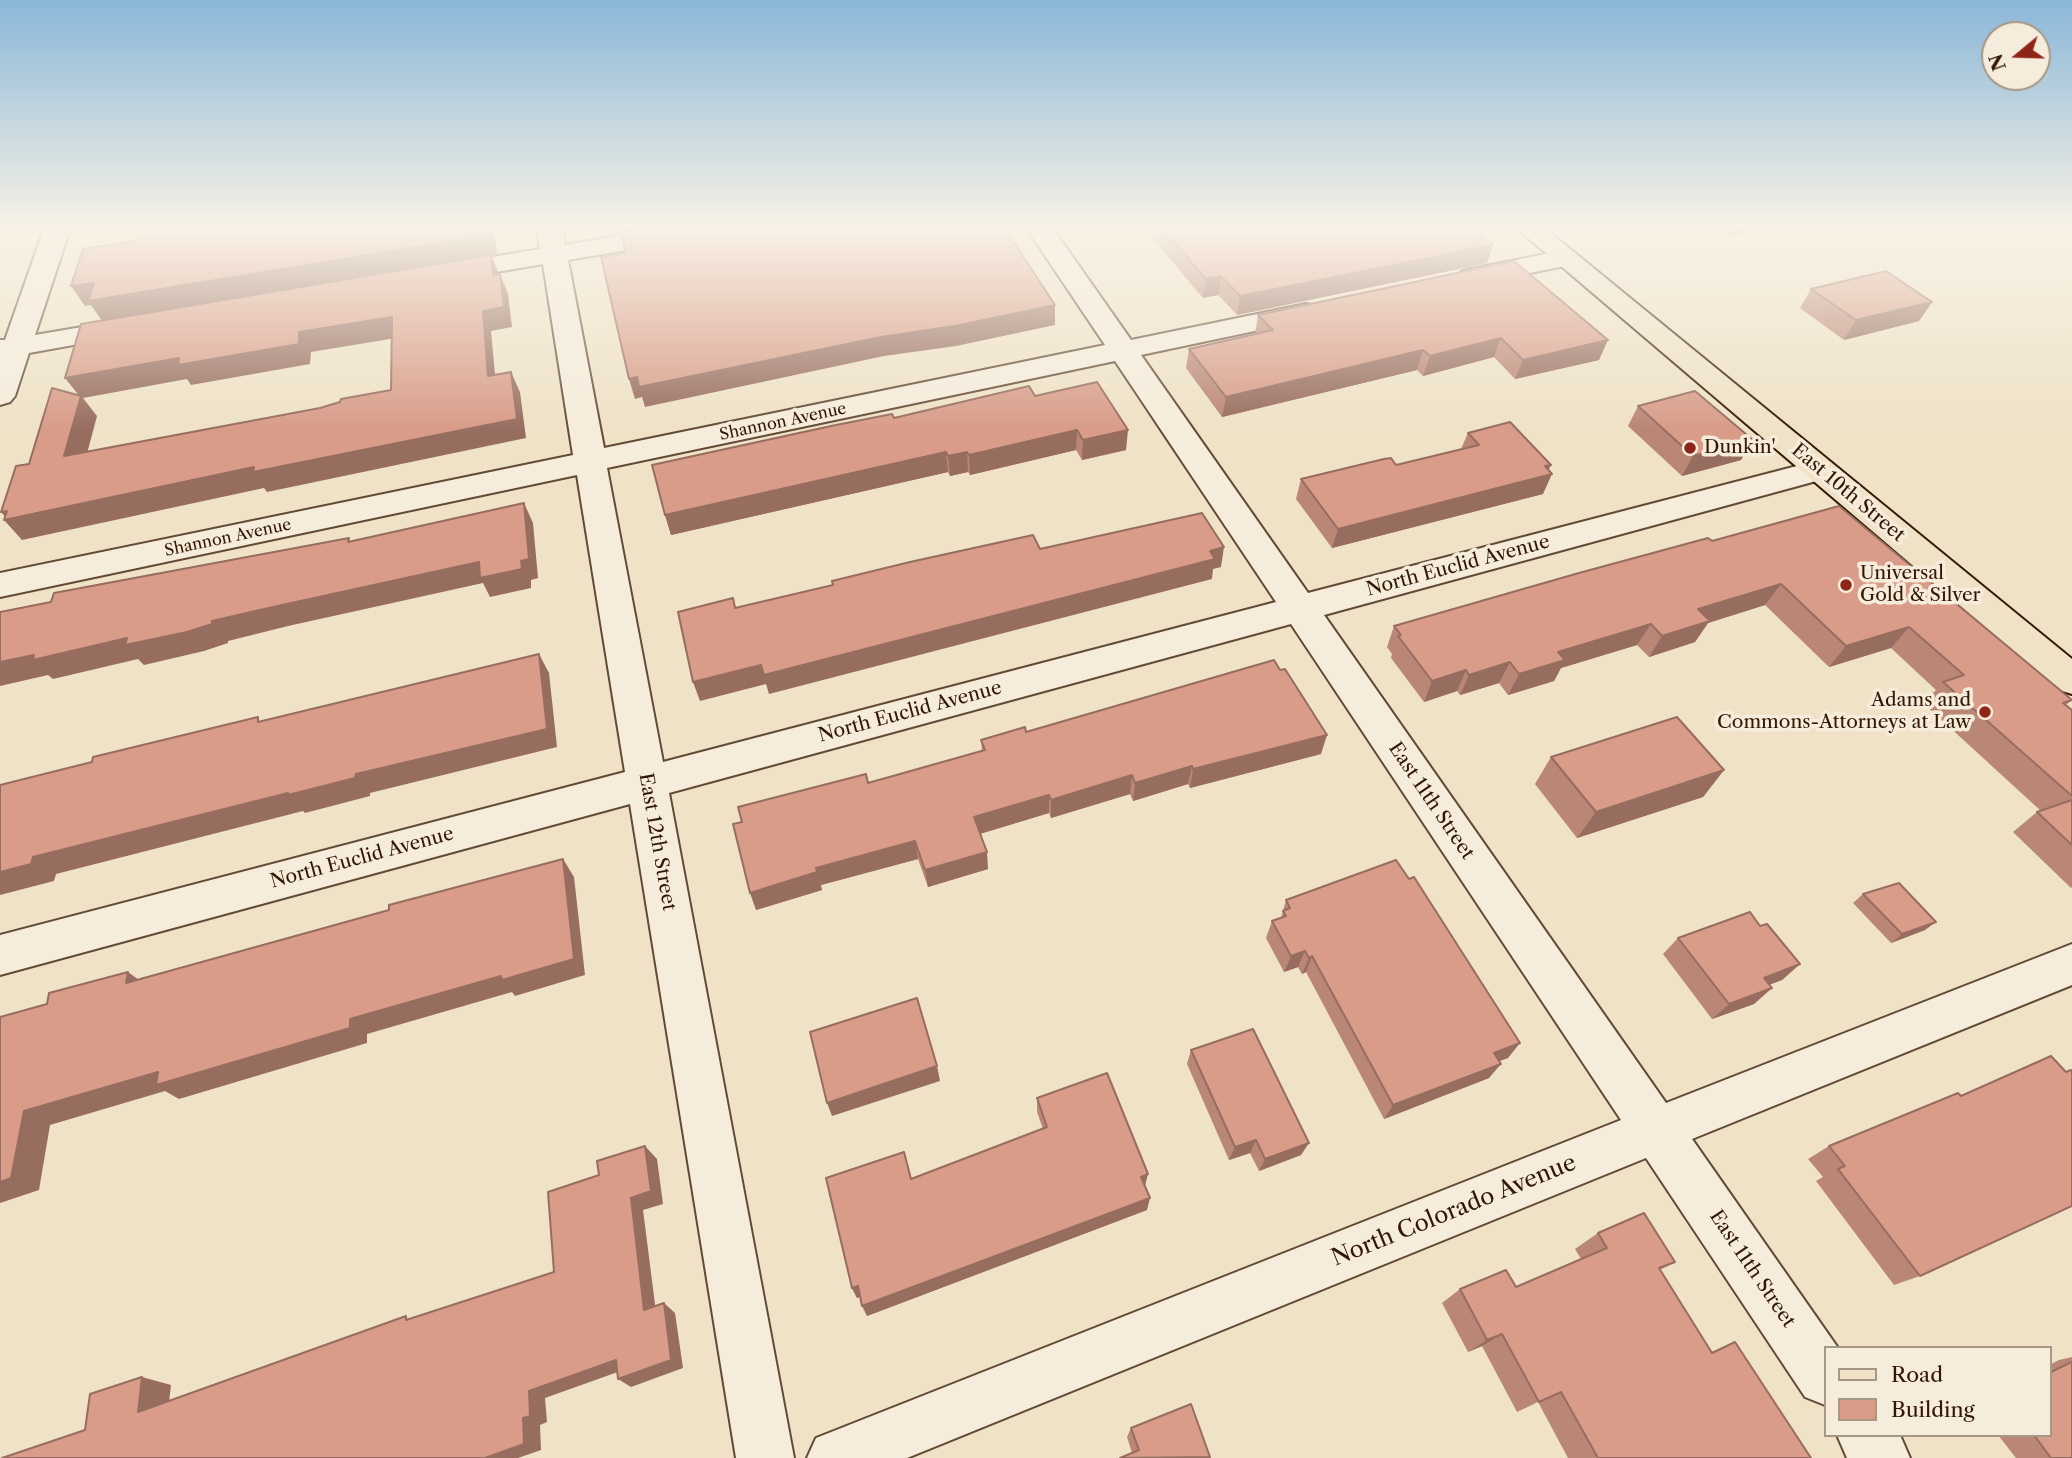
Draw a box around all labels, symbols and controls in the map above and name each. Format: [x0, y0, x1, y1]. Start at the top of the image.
north arrow [1981, 21, 2051, 91]
text: N [1984, 51, 2011, 74]
street label: Shannon Avenue [718, 399, 848, 445]
place label: Dunkin' [1704, 437, 1775, 459]
street label: East 10th Street [1787, 439, 1909, 547]
marker: Dunkin' [1682, 440, 1698, 456]
street label: Shannon Avenue [163, 515, 293, 561]
street label: North Euclid Avenue [1364, 531, 1552, 601]
place label: Universal Gold & Silver [1860, 563, 1981, 607]
marker: Universal Gold & Silver [1838, 577, 1854, 593]
street label: North Euclid Avenue [816, 677, 1004, 747]
place label: Adams and Commons-Attorneys at Law [1717, 690, 1971, 734]
marker: Adams and Commons-Attorneys at Law [1977, 704, 1993, 720]
street label: East 11th Street [1383, 738, 1479, 864]
street label: East 12th Street [634, 771, 680, 913]
street label: North Euclid Avenue [268, 823, 456, 893]
street label: North Colorado Avenue [1328, 1149, 1580, 1273]
street label: East 11th Street [1704, 1206, 1800, 1332]
legend [1824, 1346, 2051, 1437]
text: Road [1891, 1362, 1943, 1387]
text: Building [1891, 1397, 1975, 1422]

